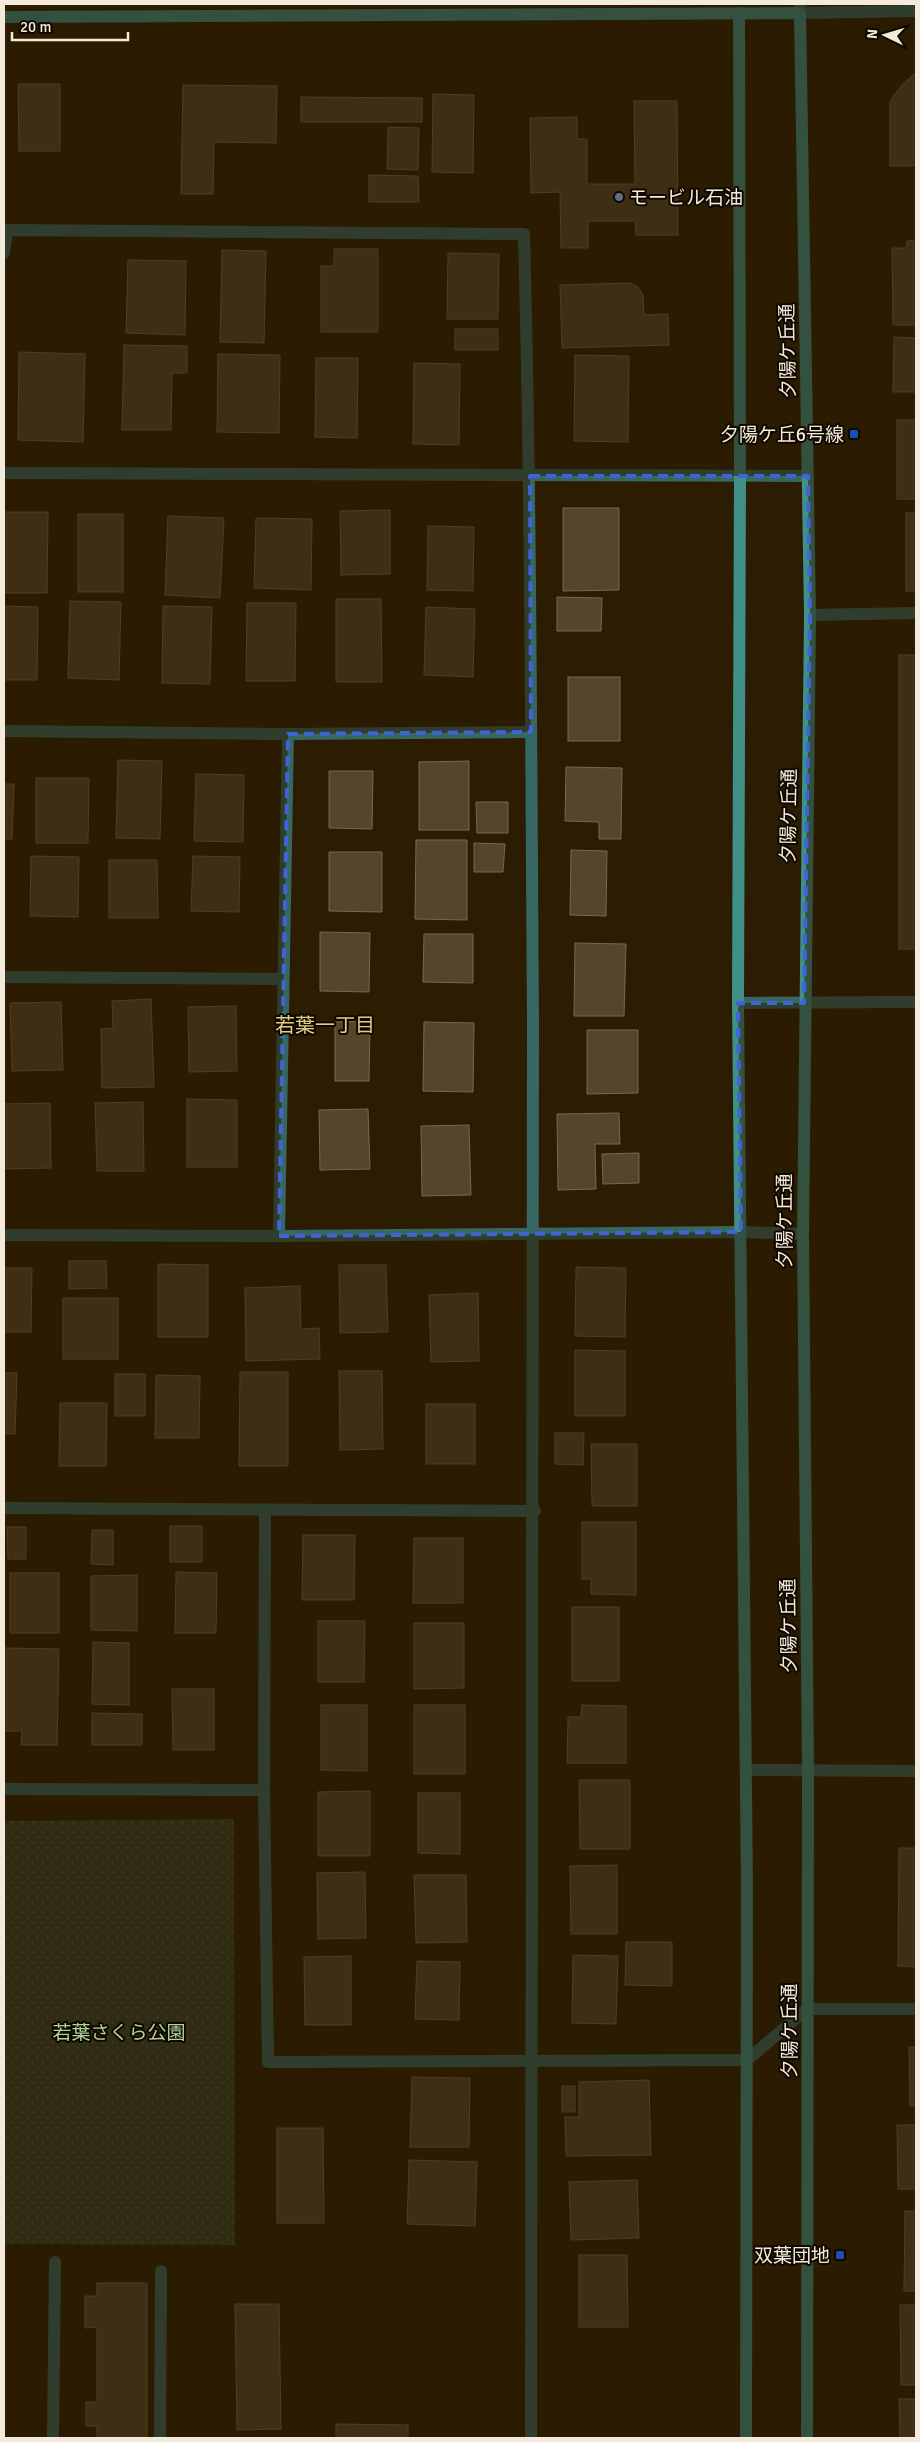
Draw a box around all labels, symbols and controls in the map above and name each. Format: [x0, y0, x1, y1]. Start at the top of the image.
scale bar [12, 10, 129, 42]
north arrow [860, 10, 910, 60]
text: 20 m [20, 18, 51, 36]
text: N [864, 28, 881, 40]
place label: モービル石油 [629, 186, 743, 210]
marker: モービル石油 [613, 191, 625, 203]
street label: 夕陽ケ丘通 [775, 303, 801, 399]
place label: 夕陽ケ丘6号線 [720, 423, 844, 447]
marker: 夕陽ケ丘6号線 [848, 428, 860, 440]
street label: 夕陽ケ丘通 [776, 768, 802, 864]
district label: 若葉一丁目 [275, 1013, 375, 1038]
street label: 夕陽ケ丘通 [773, 1173, 797, 1269]
street label: 夕陽ケ丘通 [776, 1578, 802, 1674]
street label: 夕陽ケ丘通 [778, 1983, 802, 2079]
park label: 若葉さくら公園 [52, 2021, 186, 2045]
place label: 双葉団地 [754, 2244, 830, 2268]
marker: 双葉団地 [834, 2249, 846, 2261]

